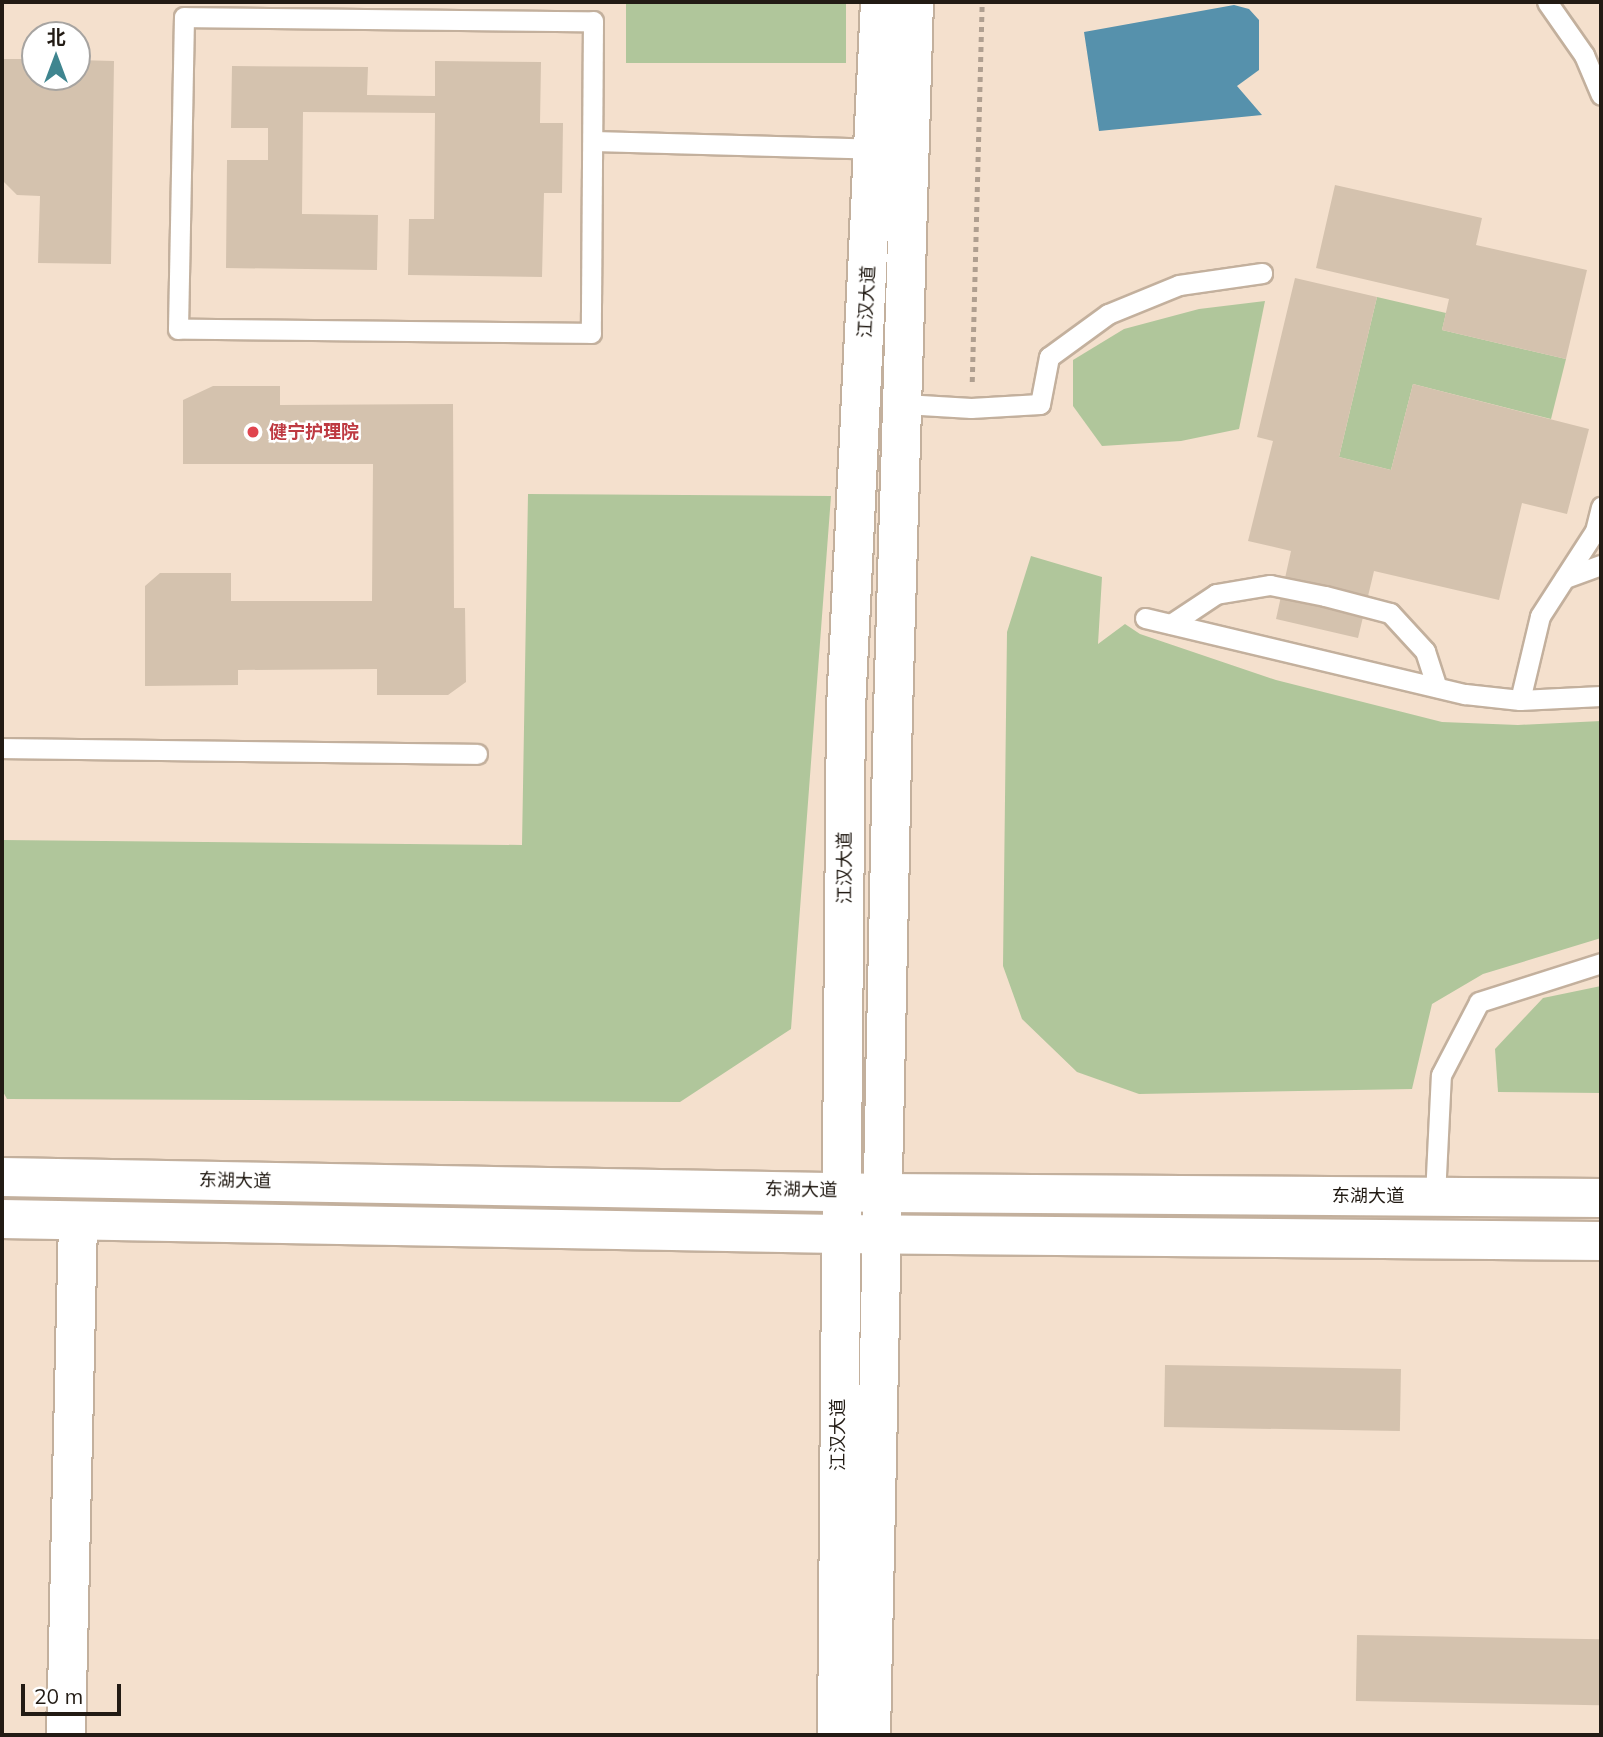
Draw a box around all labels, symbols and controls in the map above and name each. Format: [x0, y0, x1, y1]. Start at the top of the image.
north arrow [21, 21, 91, 91]
text: 北 [46, 25, 66, 49]
street label: 江汉大道 [854, 265, 880, 339]
place label: 健宁护理院 [269, 421, 359, 443]
marker: 健宁护理院 [243, 422, 263, 442]
street label: 江汉大道 [834, 832, 856, 904]
street label: 东湖大道 [199, 1170, 271, 1192]
street label: 东湖大道 [765, 1179, 837, 1201]
street label: 东湖大道 [1332, 1185, 1404, 1207]
street label: 江汉大道 [827, 1399, 849, 1471]
scale bar [24, 1670, 124, 1714]
text: 20 m [34, 1683, 83, 1709]

